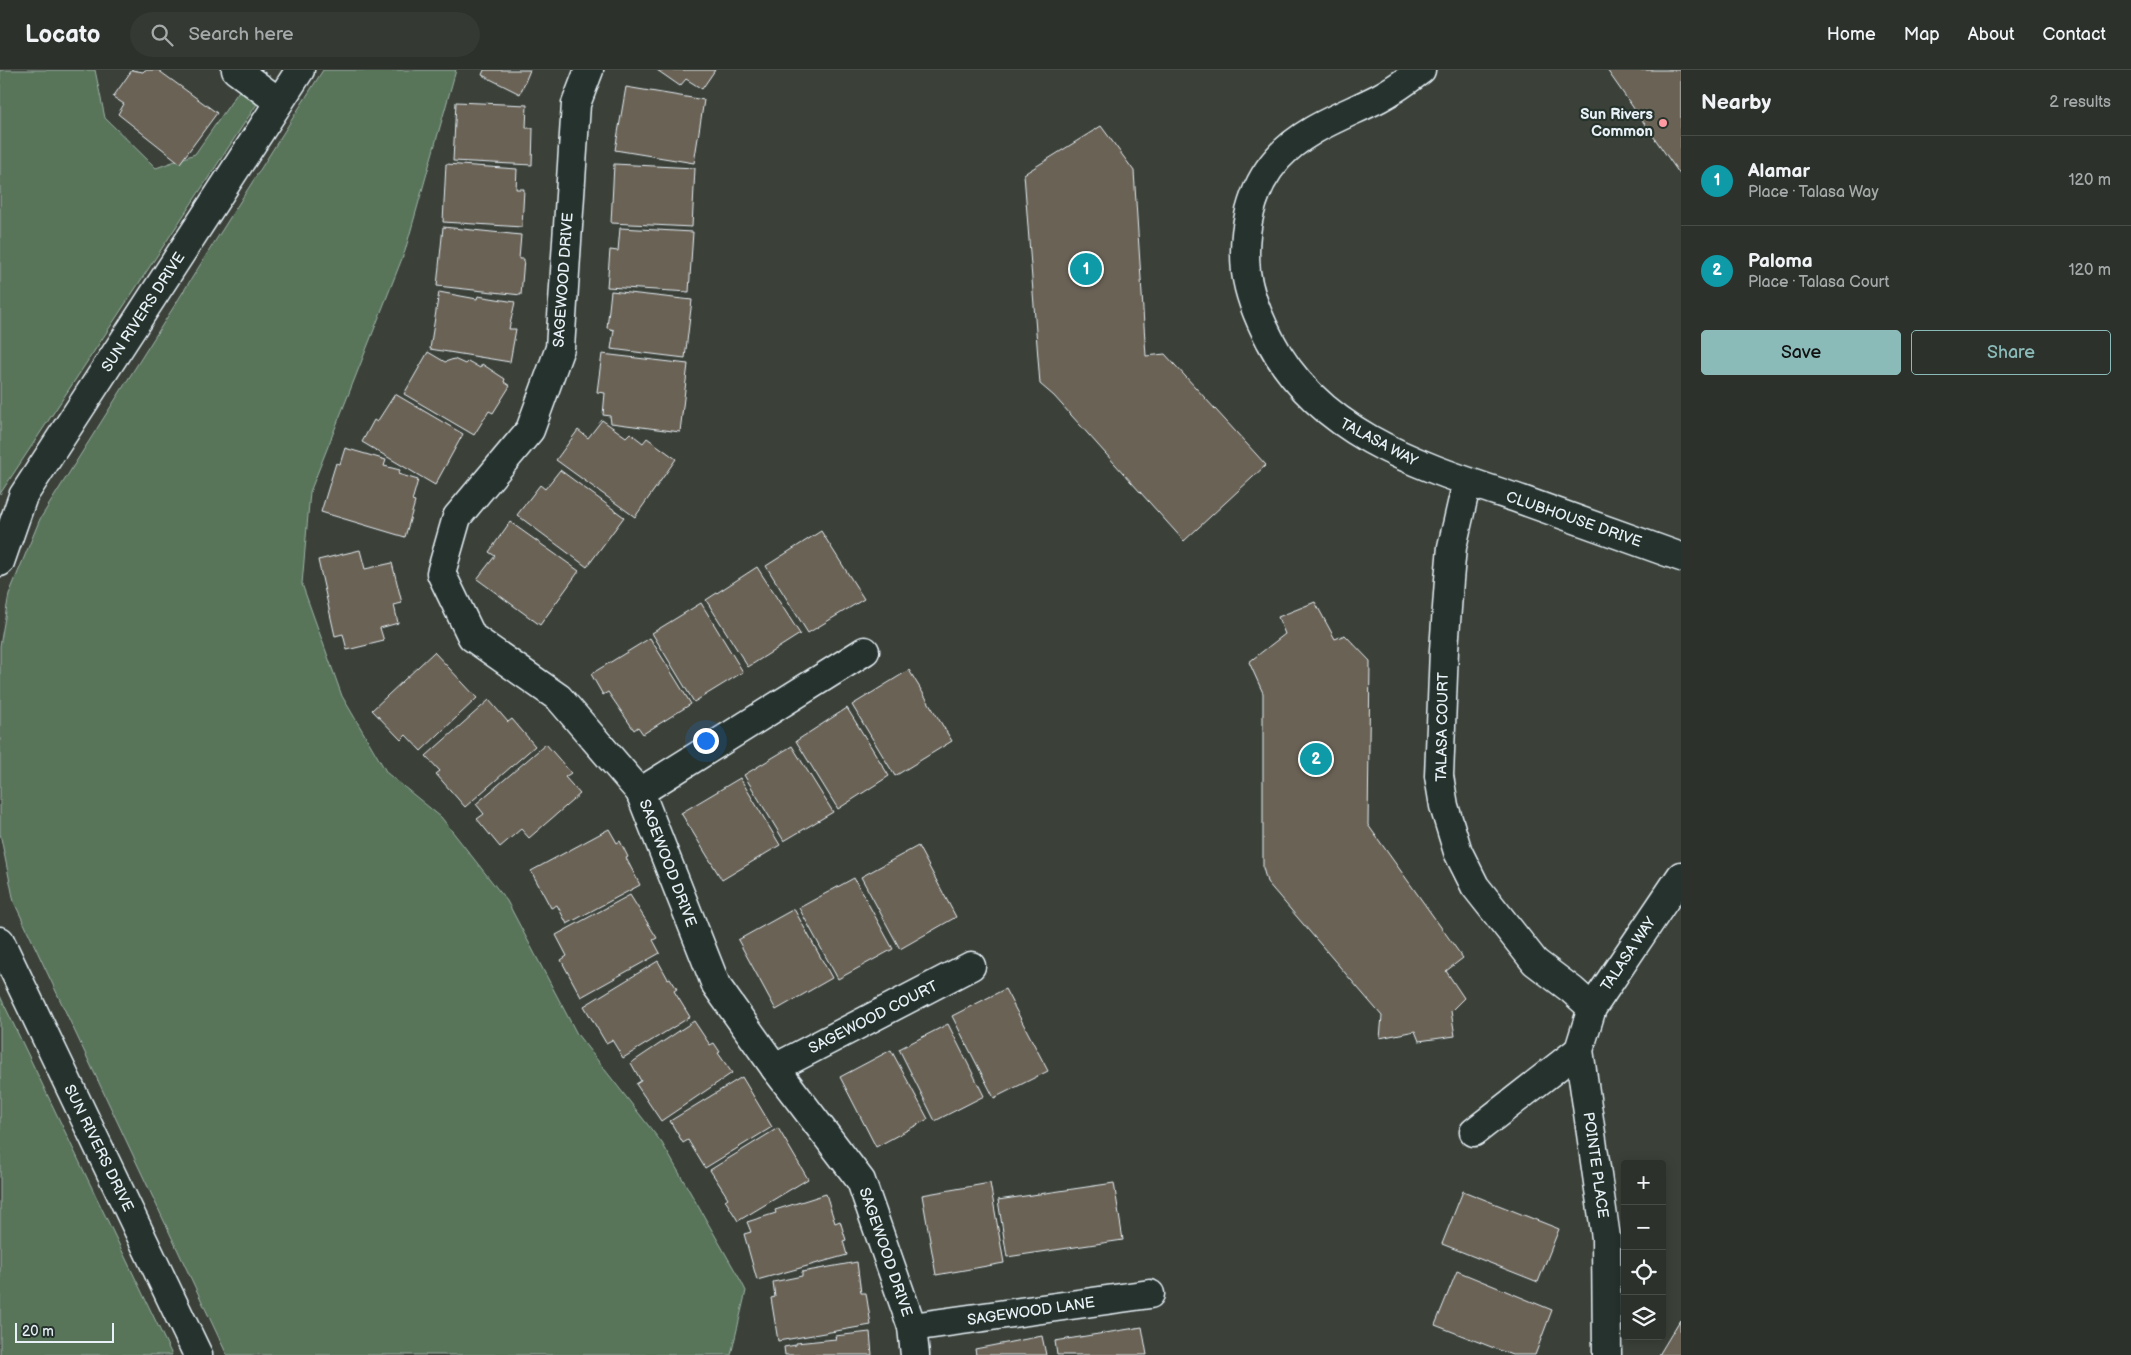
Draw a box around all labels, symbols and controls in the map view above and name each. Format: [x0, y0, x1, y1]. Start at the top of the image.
search box [130, 12, 480, 57]
text: Locato [25, 20, 100, 49]
icon: search [148, 21, 176, 49]
text: Search here [188, 23, 294, 46]
text: Home [1827, 24, 1876, 45]
text: Map [1904, 24, 1940, 45]
text: About [1968, 24, 2015, 45]
text: Contact [2043, 24, 2106, 45]
text: Nearby [1701, 90, 1771, 115]
text: 2 results [2049, 93, 2111, 112]
place label: Sun Rivers Common [1580, 105, 1653, 141]
marker: Sun Rivers Common [1657, 117, 1669, 129]
text: Alamar [1748, 160, 1810, 183]
text: 1 [1714, 171, 1720, 190]
text: 120 m [2068, 171, 2111, 190]
text: Place · Talasa Way [1748, 183, 1879, 202]
street label: SAGEWOOD DRIVE [549, 212, 578, 348]
street label: SUN RIVERS DRIVE [98, 249, 189, 376]
pin: 1 [1070, 250, 1102, 288]
text: Paloma [1748, 250, 1813, 273]
text: 2 [1712, 261, 1722, 280]
text: 120 m [2068, 261, 2111, 280]
text: Place · Talasa Court [1748, 273, 1889, 292]
button: Save [1701, 330, 1901, 375]
button: Share [1911, 330, 2111, 375]
street label: TALASA WAY [1337, 414, 1421, 471]
street label: CLUBHOUSE DRIVE [1503, 487, 1644, 552]
street label: TALASA COURT [1432, 672, 1453, 782]
your location [693, 728, 719, 754]
pin: 2 [1300, 740, 1332, 778]
street label: SAGEWOOD DRIVE [634, 797, 701, 930]
street label: TALASA WAY [1597, 913, 1660, 995]
street label: SAGEWOOD COURT [805, 977, 941, 1058]
street label: SUN RIVERS DRIVE [60, 1082, 138, 1215]
street label: POINTE PLACE [1579, 1111, 1612, 1220]
map controls [1621, 1160, 1666, 1340]
button: + [1621, 1160, 1666, 1205]
street label: SAGEWOOD DRIVE [855, 1185, 917, 1319]
button: − [1621, 1205, 1666, 1250]
button: locate [1621, 1250, 1666, 1295]
street label: SAGEWOOD LANE [966, 1293, 1096, 1330]
button: layers [1621, 1295, 1666, 1340]
scale bar [15, 1320, 114, 1343]
text: 20 m [22, 1323, 54, 1340]

